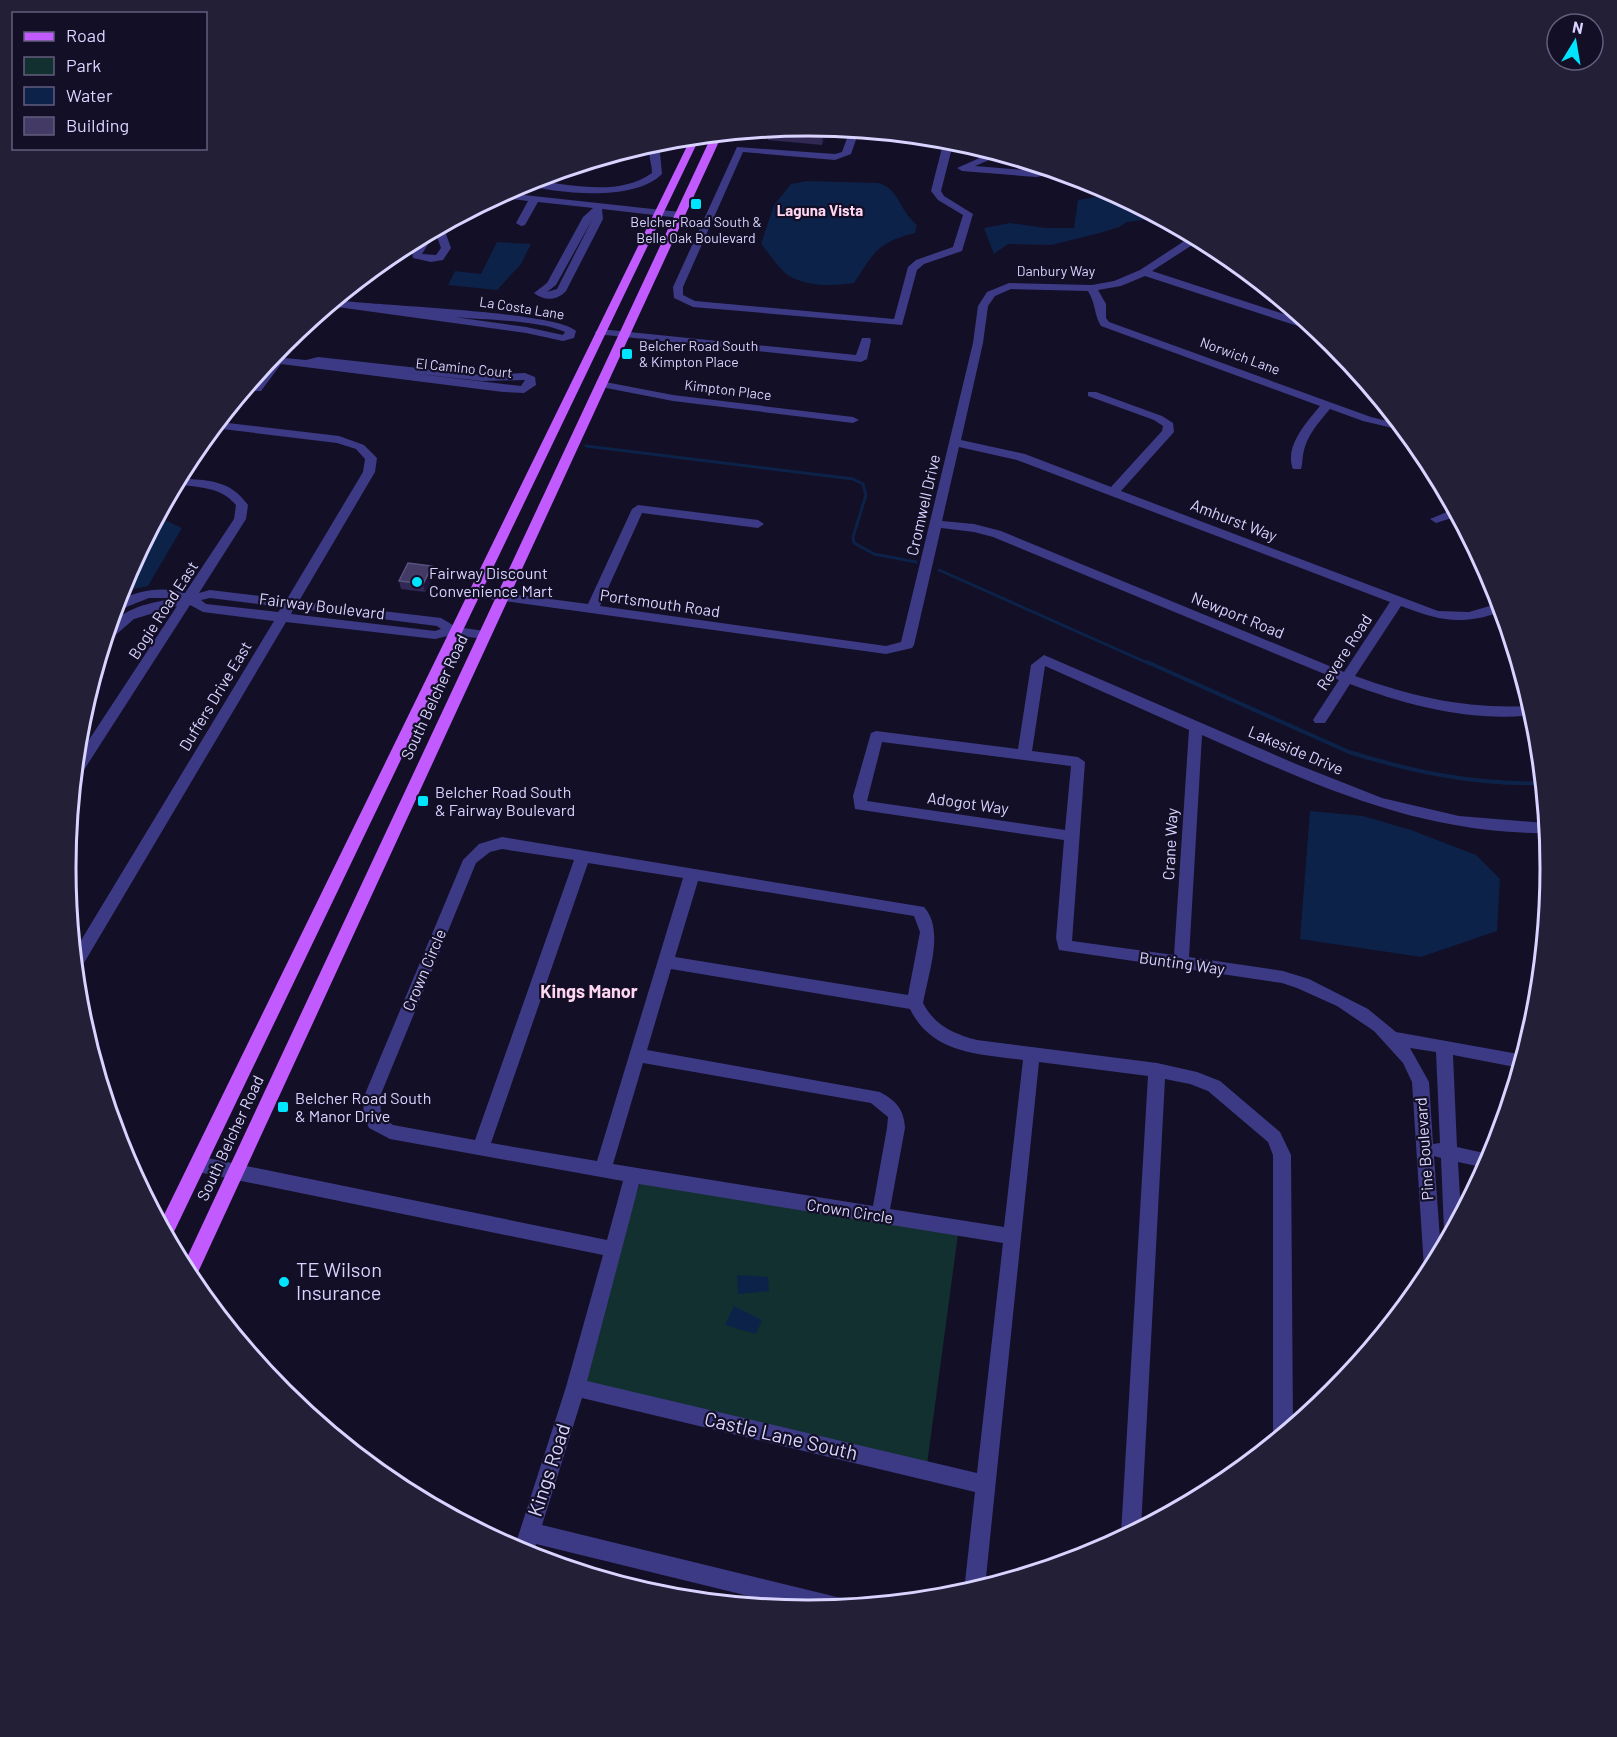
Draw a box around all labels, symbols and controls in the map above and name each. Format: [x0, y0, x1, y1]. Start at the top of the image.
legend [12, 12, 207, 150]
north arrow [1545, 12, 1605, 72]
text: N [1571, 16, 1585, 37]
text: Road [66, 24, 106, 46]
text: Park [66, 54, 101, 76]
text: Water [66, 84, 113, 106]
text: Building [66, 114, 129, 136]
marker: Belcher Road South & Belle Oak Boulevard [689, 197, 703, 211]
district label: Laguna Vista [777, 201, 863, 219]
place label: Belcher Road South & Belle Oak Boulevard [630, 213, 762, 246]
street label: Danbury Way [1017, 262, 1096, 279]
street label: La Costa Lane [478, 292, 566, 323]
street label: Norwich Lane [1198, 333, 1282, 378]
place label: Belcher Road South & Kimpton Place [639, 337, 758, 370]
marker: Belcher Road South & Kimpton Place [620, 347, 634, 361]
street label: El Camino Court [415, 354, 513, 381]
street label: Kimpton Place [684, 376, 773, 403]
street label: Cromwell Drive [902, 452, 943, 557]
street label: Amhurst Way [1188, 494, 1281, 545]
street label: Bogie Road East [124, 557, 201, 662]
place label: Fairway Discount Convenience Mart [429, 563, 553, 600]
marker: Fairway Discount Convenience Mart [410, 575, 424, 589]
street label: Portsmouth Road [599, 585, 721, 620]
street label: Newport Road [1189, 587, 1287, 642]
street label: Fairway Boulevard [258, 588, 386, 623]
street label: Revere Road [1312, 610, 1375, 693]
street label: South Belcher Road [396, 631, 471, 763]
street label: Duffers Drive East [174, 638, 255, 754]
street label: Lakeside Drive [1246, 721, 1347, 778]
place label: Belcher Road South & Fairway Boulevard [435, 782, 575, 819]
street label: Adogot Way [926, 787, 1011, 818]
marker: Belcher Road South & Fairway Boulevard [416, 794, 430, 808]
street label: Crane Way [1158, 807, 1181, 881]
street label: Crown Circle [398, 926, 449, 1014]
street label: Bunting Way [1138, 947, 1227, 978]
district label: Kings Manor [540, 980, 638, 1002]
street label: South Belcher Road [192, 1072, 267, 1204]
place label: Belcher Road South & Manor Drive [295, 1088, 431, 1125]
street label: Pine Boulevard [1410, 1097, 1437, 1201]
marker: Belcher Road South & Manor Drive [276, 1100, 290, 1114]
street label: Crown Circle [805, 1194, 895, 1227]
place label: TE Wilson Insurance [296, 1257, 382, 1304]
marker: TE Wilson Insurance [277, 1275, 291, 1289]
street label: Castle Lane South [702, 1406, 860, 1464]
street label: Kings Road [522, 1420, 574, 1519]

